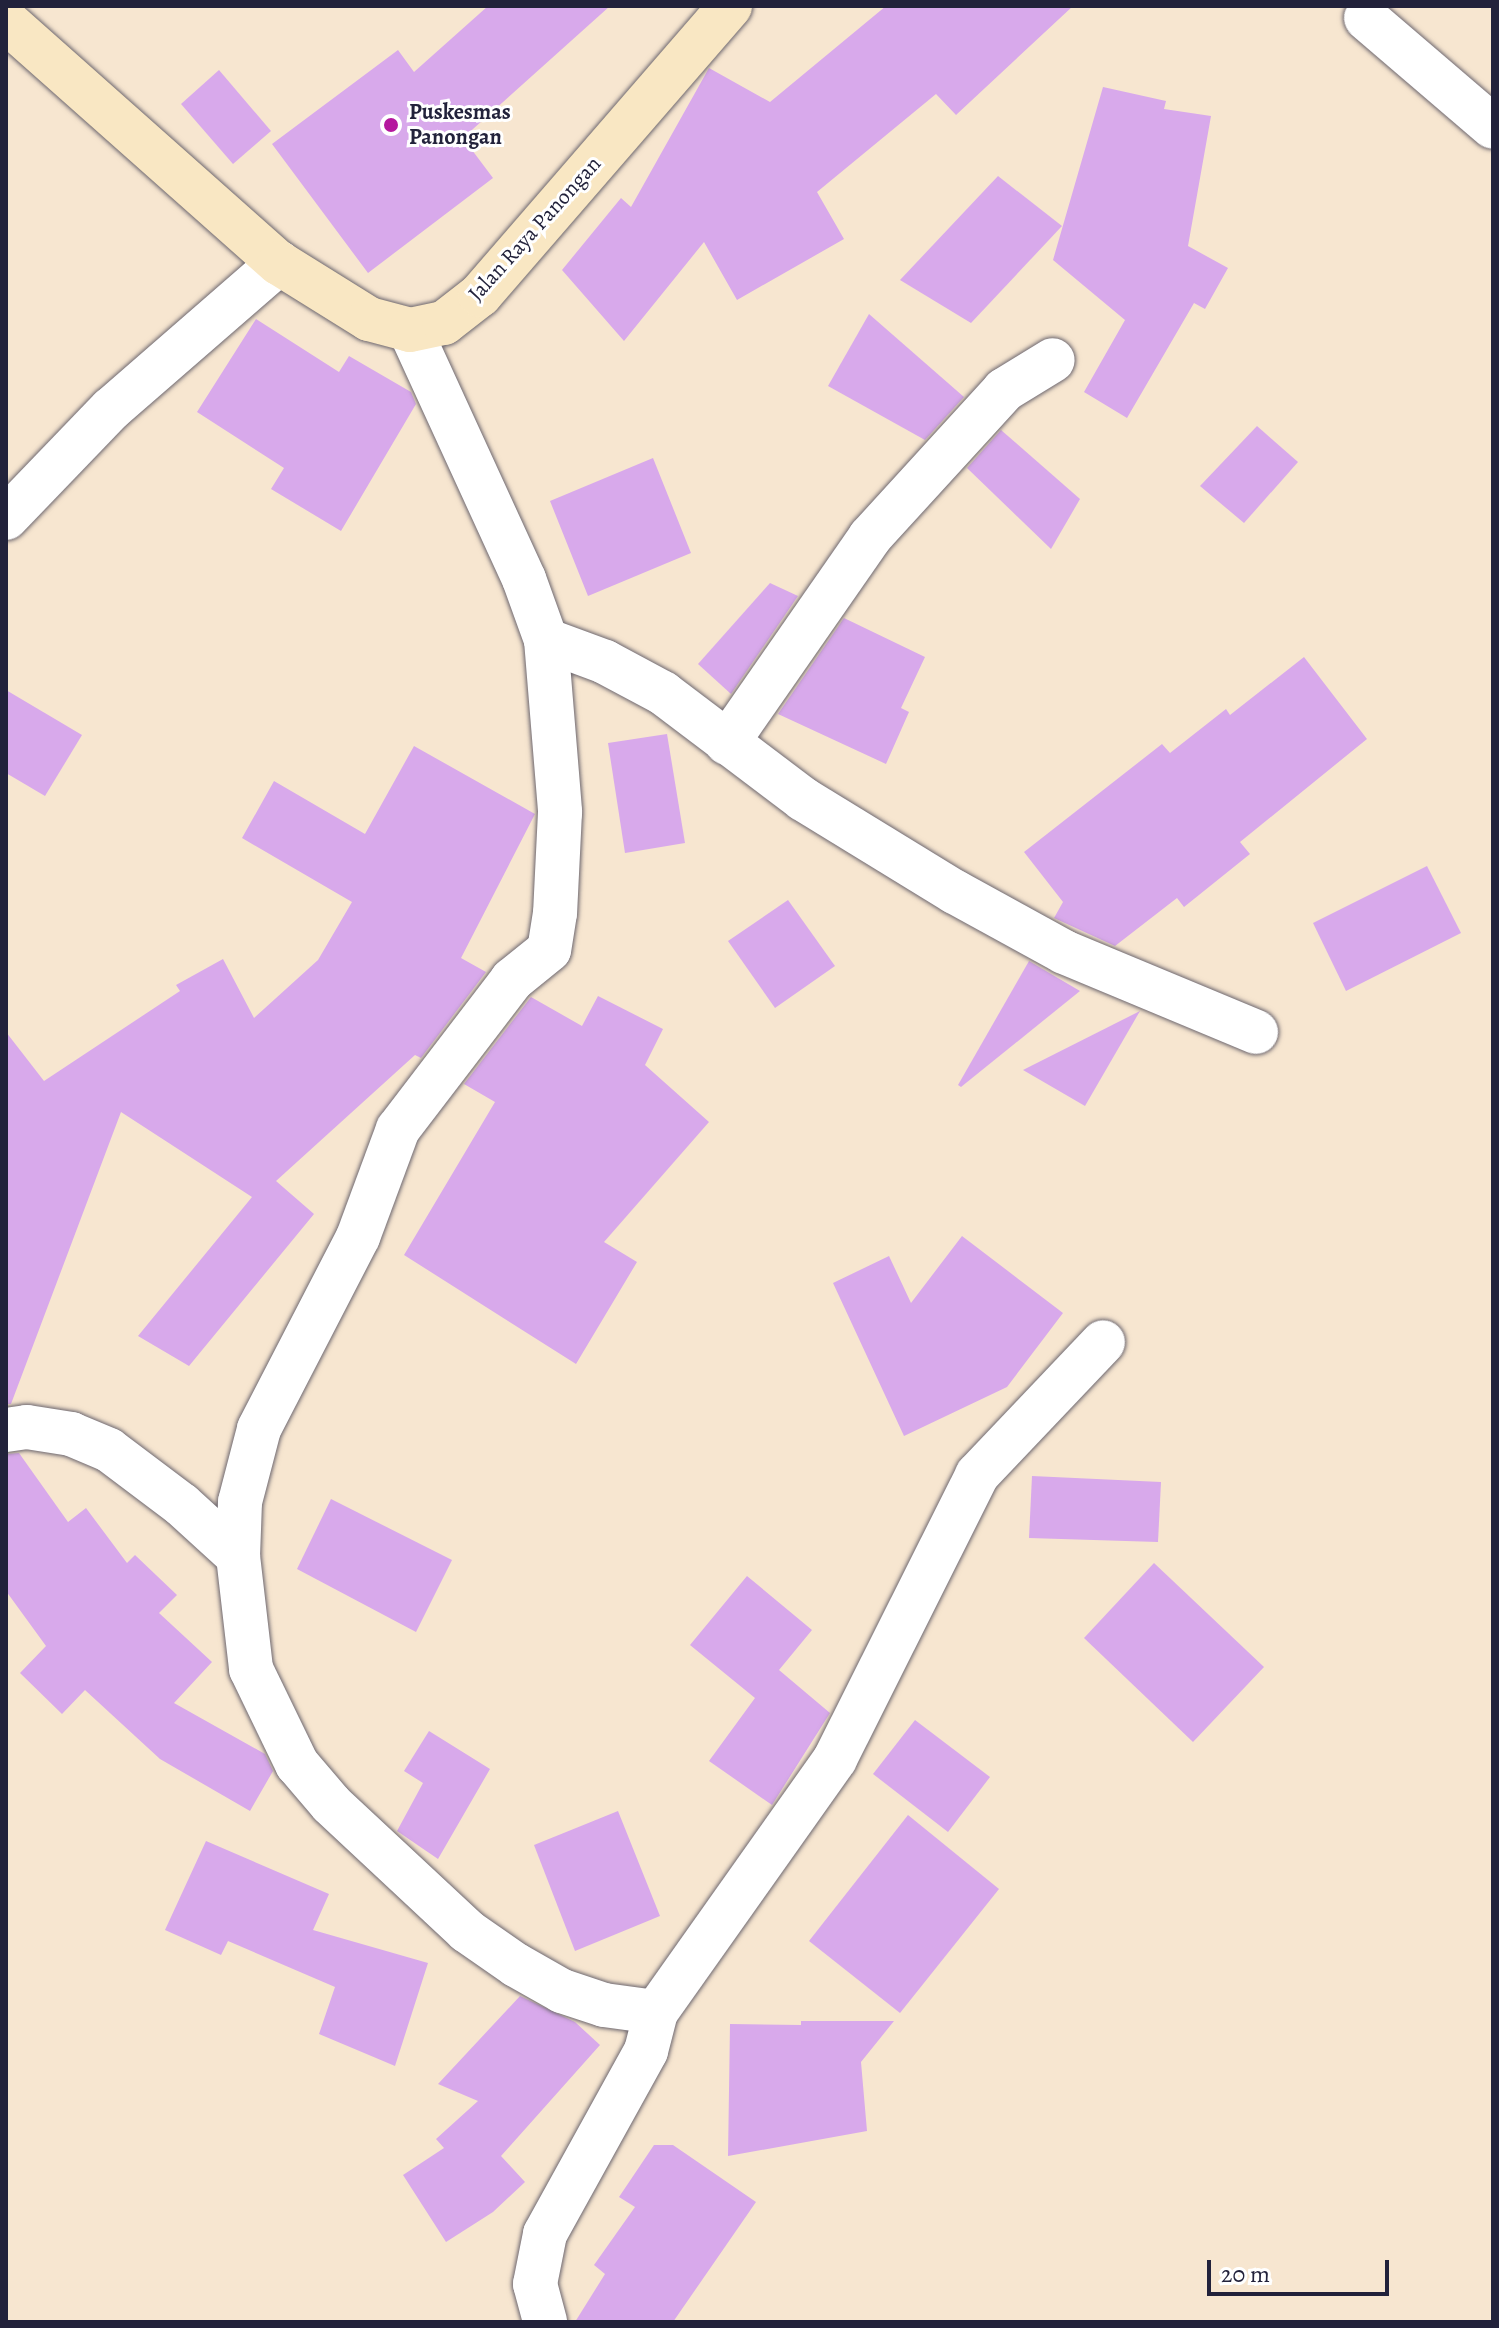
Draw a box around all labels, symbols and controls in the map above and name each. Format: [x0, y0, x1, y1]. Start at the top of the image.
place label: Puskesmas Panongan [409, 99, 511, 150]
marker: Puskesmas Panongan [380, 114, 402, 136]
street label: Jalan Raya Panongan [463, 151, 607, 307]
scale bar [1211, 2244, 1393, 2294]
text: 20 m [1221, 2258, 1270, 2290]

